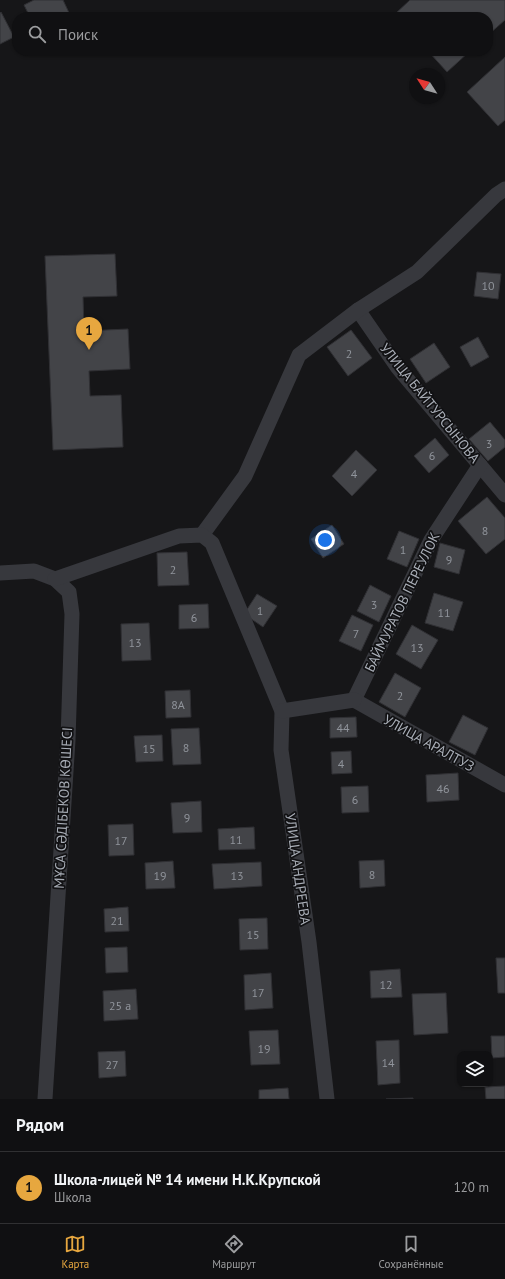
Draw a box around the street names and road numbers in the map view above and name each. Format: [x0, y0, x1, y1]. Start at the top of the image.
street label: УЛИЦА БАЙТУРСЫНОВА [376, 339, 484, 467]
street label: БАЙМУРАТОВ ПЕРЕУЛОК [360, 529, 444, 675]
street label: УЛИЦА АРАЛТУЗ [380, 711, 478, 775]
street label: МҰСА СӘДІБЕКОВ КӨШЕСІ [50, 727, 76, 889]
street label: УЛИЦА АНДРЕЕВА [281, 812, 315, 927]

